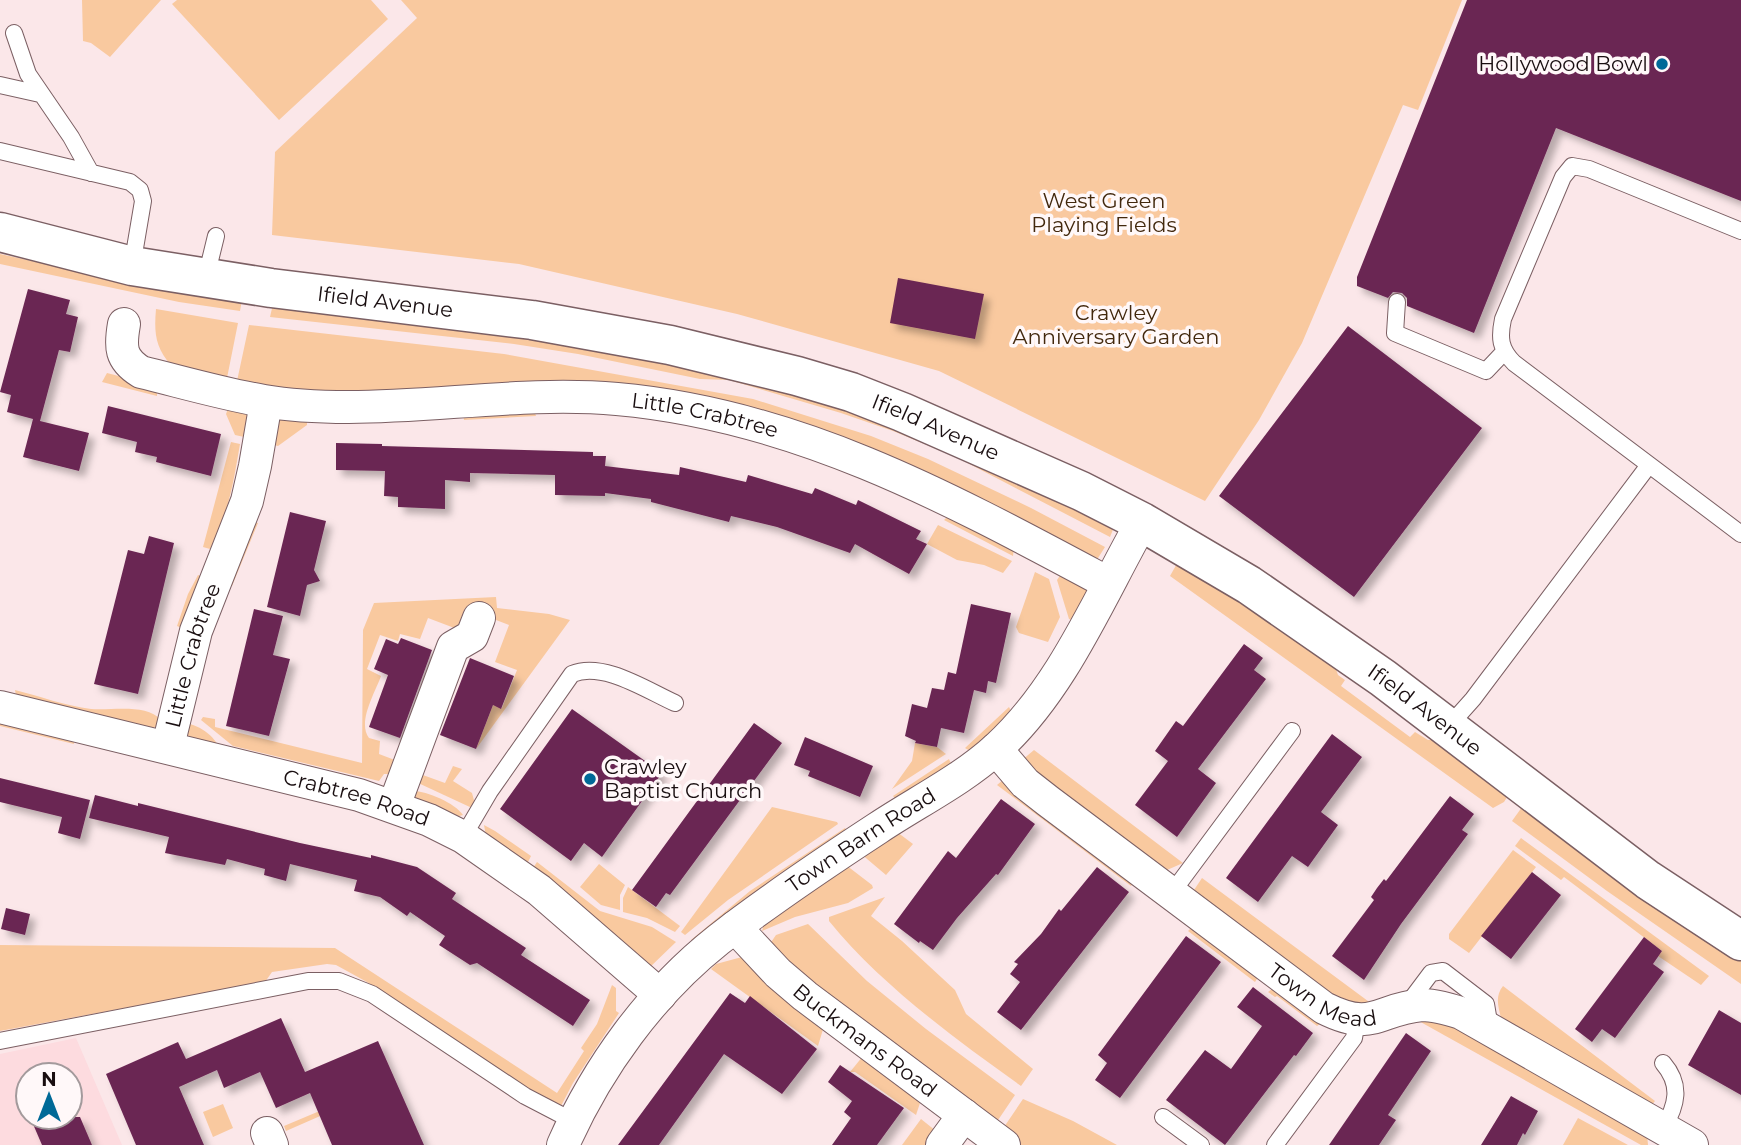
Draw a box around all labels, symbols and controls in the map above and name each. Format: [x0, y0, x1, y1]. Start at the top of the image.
place label: Hollywood Bowl [1478, 51, 1648, 76]
marker: Hollywood Bowl [1654, 56, 1670, 72]
park label: West Green Playing Fields [1031, 188, 1177, 237]
street label: Ifield Avenue [316, 281, 454, 322]
park label: Crawley Anniversary Garden [1013, 300, 1219, 349]
street label: Little Crabtree [630, 387, 781, 443]
street label: Ifield Avenue [868, 388, 1003, 465]
street label: Little Crabtree [160, 579, 226, 730]
street label: Ifield Avenue [1363, 658, 1487, 761]
place label: Crawley Baptist Church [604, 754, 762, 803]
street label: Crabtree Road [281, 764, 433, 831]
marker: Crawley Baptist Church [582, 771, 598, 787]
street label: Town Barn Road [781, 782, 940, 898]
street label: Town Mead [1264, 958, 1379, 1032]
street label: Buckmans Road [788, 978, 942, 1102]
north arrow [14, 1061, 84, 1131]
text: N [41, 1068, 57, 1091]

